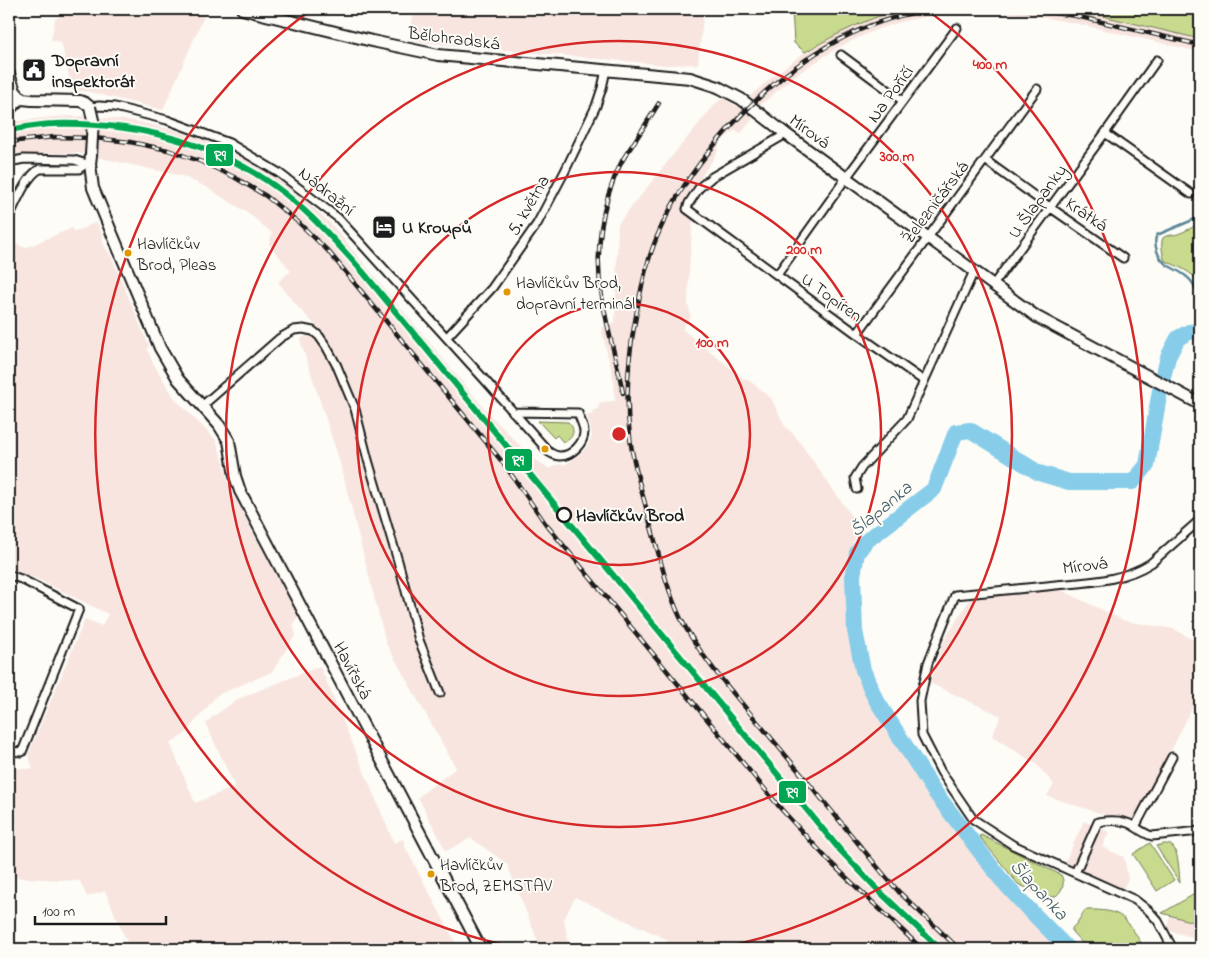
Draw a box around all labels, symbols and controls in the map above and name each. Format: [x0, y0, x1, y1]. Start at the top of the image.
street label: Bělohradská [405, 21, 501, 59]
place label: Dopravní inspektorát [51, 49, 136, 96]
text: 400 m [972, 54, 1008, 76]
public building icon: Dopravní inspektorát [21, 57, 47, 83]
street label: Na Poříčí [862, 61, 921, 129]
street label: Mírová [783, 109, 835, 156]
line badge: R9 [205, 143, 234, 167]
text: R9 [213, 146, 227, 167]
text: 300 m [879, 146, 915, 168]
street label: Železničářská [897, 156, 976, 250]
street label: U Šlapanky [1003, 160, 1075, 245]
street label: Nádražní [292, 162, 360, 224]
street label: 5. května [502, 171, 557, 241]
street label: Krátká [1059, 192, 1112, 239]
hotel icon: U Kroupů [371, 214, 397, 240]
place label: U Kroupů [402, 216, 472, 242]
place label: Havlíčkův Brod, Pleas [136, 232, 216, 278]
text: 200 m [785, 239, 822, 261]
marker: Havlíčkův Brod, Pleas [123, 248, 133, 258]
street label: U Topíren [795, 267, 867, 330]
place label: Havlíčkův Brod, dopravní terminál [516, 271, 635, 317]
marker: Havlíčkův Brod, dopravní terminál [502, 287, 512, 297]
text: 100 m [695, 332, 729, 354]
centre of rings [610, 425, 628, 443]
unlabelled marker [540, 444, 550, 454]
line badge: R9 [504, 448, 533, 472]
text: R9 [511, 451, 525, 472]
water label: Šlapanka [845, 475, 919, 544]
place label: Havlíčkův Brod [576, 504, 685, 530]
marker: Havlíčkův Brod [556, 507, 572, 523]
street label: Mírová [1061, 551, 1109, 583]
street label: Havířská [325, 637, 377, 704]
line badge: R9 [778, 780, 807, 804]
text: R9 [785, 783, 799, 804]
place label: Havlíčkův Brod, ZEMSTAV [439, 853, 553, 899]
water label: Šlapanka [1003, 854, 1074, 928]
marker: Havlíčkův Brod, ZEMSTAV [426, 869, 436, 879]
scale bar [35, 893, 166, 925]
text: 100 m [42, 901, 75, 923]

